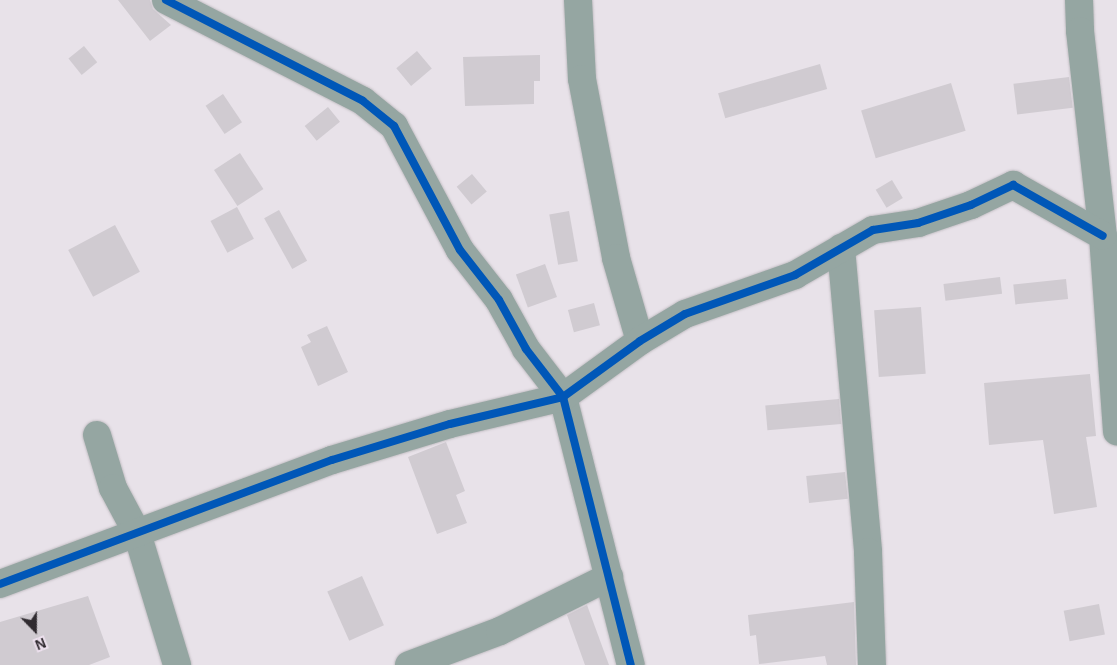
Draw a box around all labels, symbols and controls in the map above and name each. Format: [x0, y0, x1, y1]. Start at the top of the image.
north arrow [10, 605, 60, 655]
text: N [33, 635, 48, 653]

